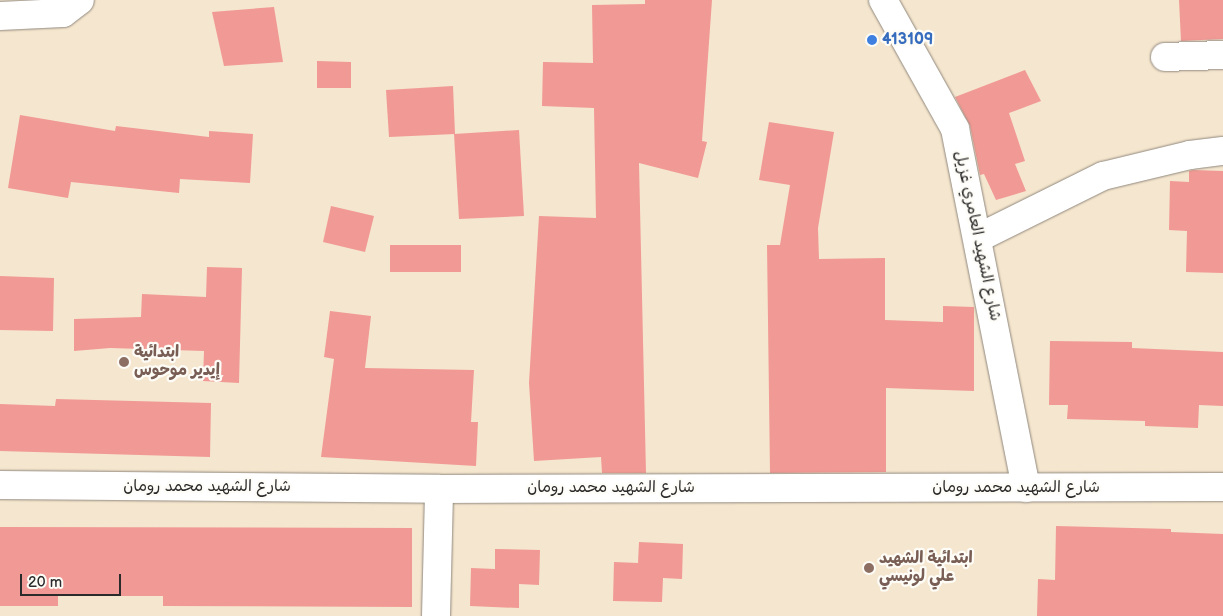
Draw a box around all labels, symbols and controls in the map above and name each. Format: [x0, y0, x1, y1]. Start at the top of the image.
place label: 413109 [882, 30, 933, 50]
marker: 413109 [866, 34, 878, 46]
street label: شارع الشهيد العامري غزيل [950, 149, 1004, 323]
place label: ابتدائية إيدير موحوس [134, 343, 220, 381]
marker: ابتدائية إيدير موحوس [118, 356, 130, 368]
street label: شارع الشهيد محمد رومان [123, 477, 291, 497]
street label: شارع الشهيد محمد رومان [527, 478, 695, 498]
street label: شارع الشهيد محمد رومان [932, 478, 1100, 498]
place label: ابتدائية الشهيد علي لونيسي [879, 549, 973, 587]
marker: ابتدائية الشهيد علي لونيسي [863, 562, 875, 574]
scale bar [22, 564, 124, 596]
text: 20 m [28, 573, 62, 592]

